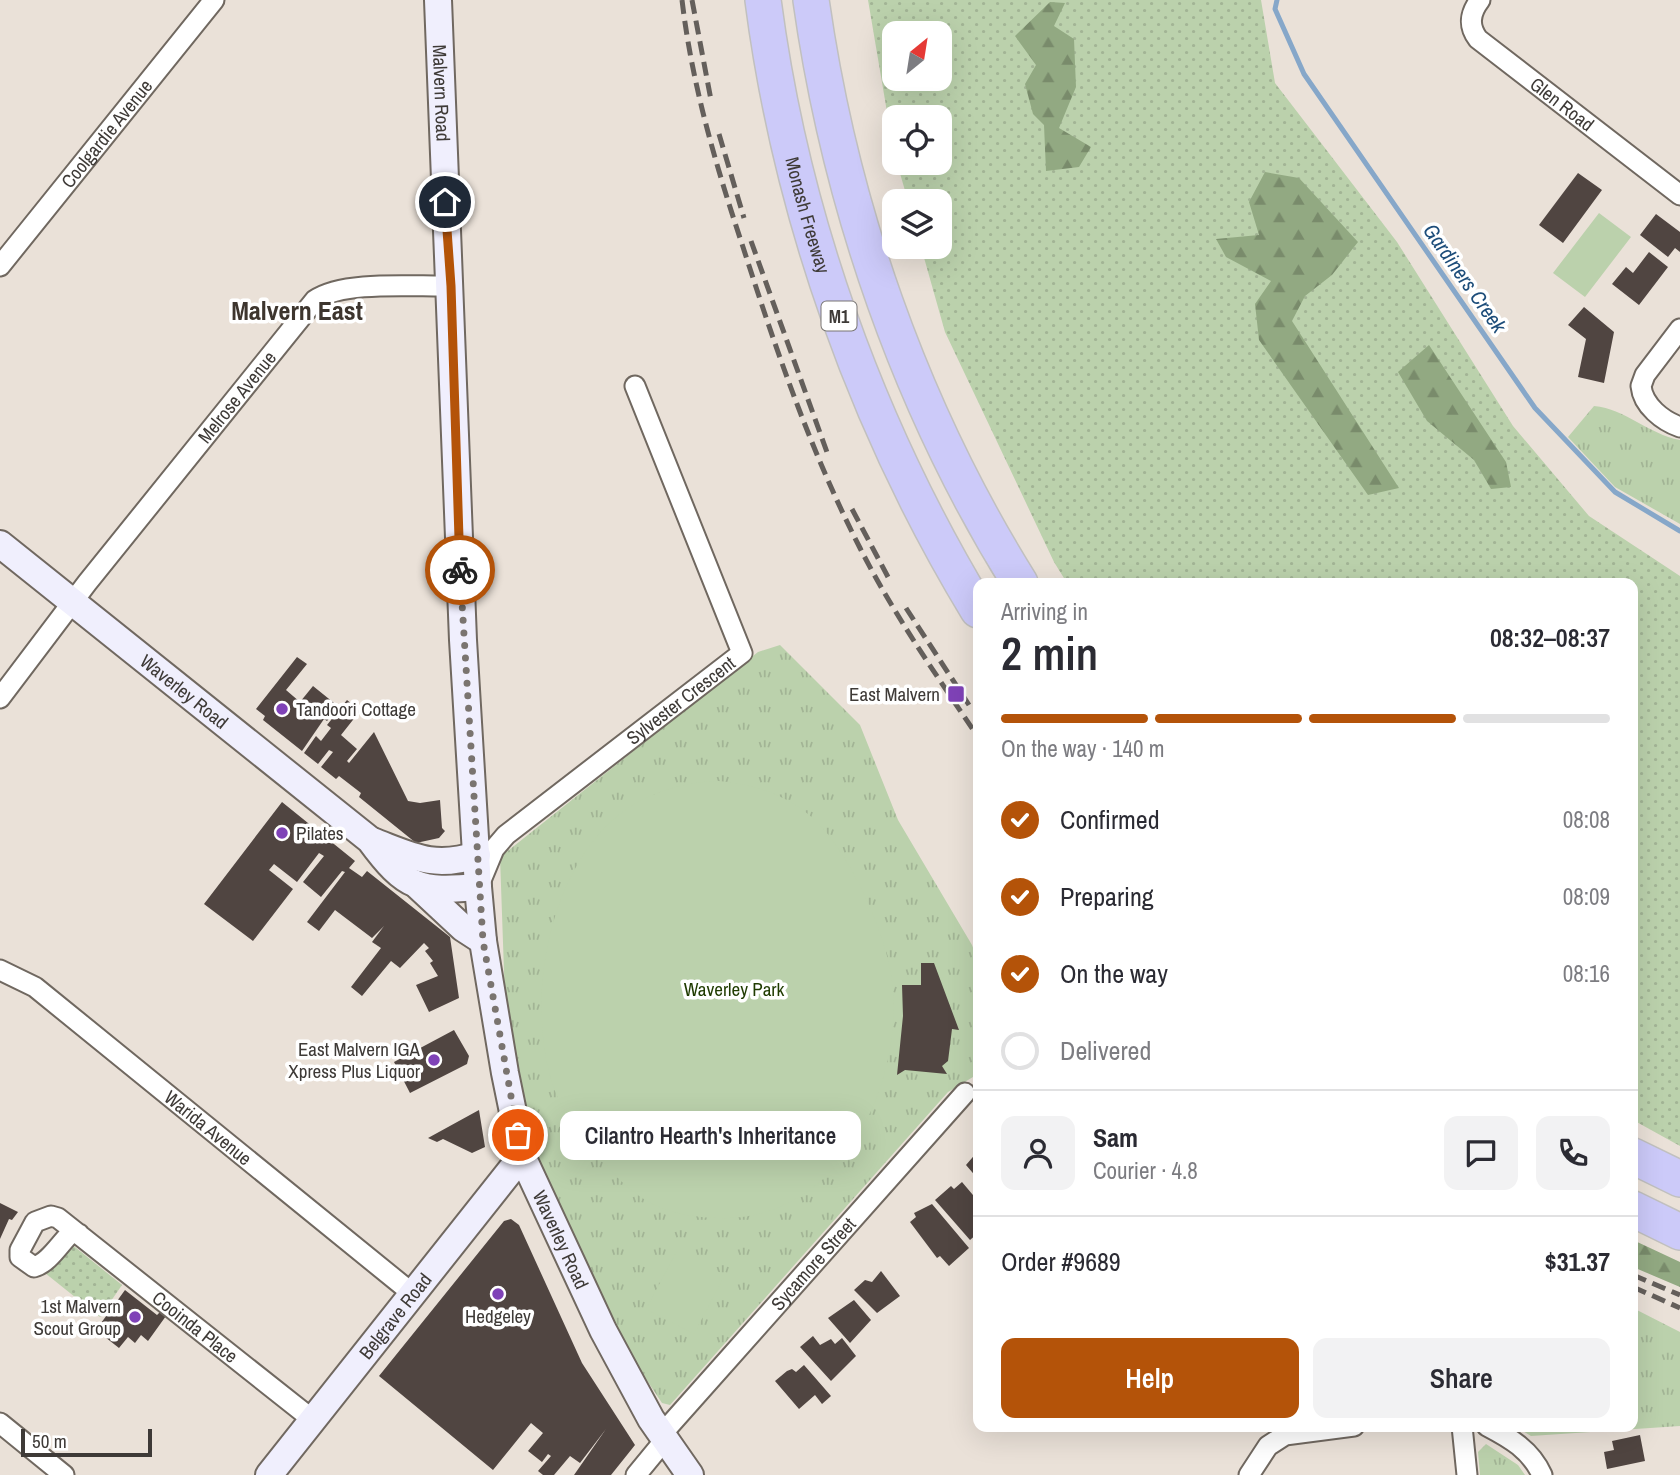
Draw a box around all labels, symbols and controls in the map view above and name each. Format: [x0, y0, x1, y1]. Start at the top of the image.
north arrow [882, 21, 952, 91]
map controls [882, 21, 952, 259]
street label: Malvern Road [427, 44, 457, 142]
street label: Glen Road [1525, 71, 1600, 137]
street label: Coolgardie Avenue [55, 74, 158, 193]
button: locate [882, 105, 952, 175]
street label: Monash Freeway [779, 154, 837, 277]
pin [415, 172, 475, 232]
icon: home [426, 183, 464, 221]
button: layers [882, 189, 952, 259]
water label: Gardiners Creek [1417, 218, 1514, 340]
district label: Malvern East [231, 293, 363, 328]
road number: M1 [822, 302, 856, 330]
street label: Melrose Avenue [192, 345, 282, 449]
courier [425, 535, 495, 605]
icon: bike [441, 551, 479, 589]
text: Arriving in [1001, 596, 1088, 627]
text: 08:32–08:37 [1490, 620, 1610, 655]
text: 2 min [1001, 622, 1098, 684]
street label: Waverley Road [135, 648, 234, 735]
street label: Sylvester Crescent [621, 650, 741, 751]
place label: East Malvern [849, 681, 940, 707]
marker: East Malvern [946, 684, 966, 704]
place label: Tandoori Cottage [296, 696, 416, 722]
marker: Tandoori Cottage [274, 701, 290, 717]
text: On the way · 140 m [1001, 733, 1165, 764]
icon: check [1001, 801, 1039, 839]
text: Confirmed [1060, 802, 1160, 837]
text: 08:08 [1563, 804, 1610, 835]
place label: Pilates [296, 820, 344, 846]
marker: Pilates [274, 825, 290, 841]
icon: check [1001, 878, 1039, 916]
text: Preparing [1060, 879, 1154, 914]
text: 08:09 [1563, 881, 1610, 912]
icon: check [1001, 955, 1039, 993]
text: On the way [1060, 956, 1168, 991]
text: 08:16 [1563, 958, 1610, 989]
park label: Waverley Park [684, 976, 785, 1002]
text: Delivered [1060, 1033, 1151, 1068]
place label: East Malvern IGA Xpress Plus Liquor [288, 1036, 421, 1084]
marker: East Malvern IGA Xpress Plus Liquor [426, 1052, 442, 1068]
street label: Warida Avenue [159, 1084, 257, 1171]
pin [488, 1105, 548, 1165]
callout: Cilantro Hearth's Inheritance [560, 1110, 861, 1160]
icon: bag [499, 1116, 537, 1154]
button: person [1001, 1116, 1075, 1190]
button: chat [1444, 1116, 1518, 1190]
button: phone [1536, 1116, 1610, 1190]
text: Cilantro Hearth's Inheritance [585, 1120, 836, 1151]
text: Sam [1093, 1120, 1138, 1155]
text: Courier · 4.8 [1093, 1155, 1198, 1186]
street label: Waverley Road [527, 1186, 595, 1293]
street label: Sycamore Street [765, 1211, 862, 1316]
text: Order #9689 [1001, 1244, 1121, 1279]
text: $31.37 [1545, 1244, 1610, 1279]
street label: Belgrave Road [353, 1267, 437, 1364]
street label: Cooinda Place [147, 1285, 243, 1369]
marker: Hedgeley [490, 1286, 506, 1302]
place label: 1st Malvern Scout Group [34, 1293, 121, 1341]
place label: Hedgeley [465, 1303, 531, 1329]
marker: 1st Malvern Scout Group [127, 1309, 143, 1325]
button: Help [1001, 1338, 1299, 1418]
button: Share [1313, 1338, 1610, 1418]
scale bar [21, 1426, 152, 1458]
text: 50 m [32, 1428, 67, 1454]

